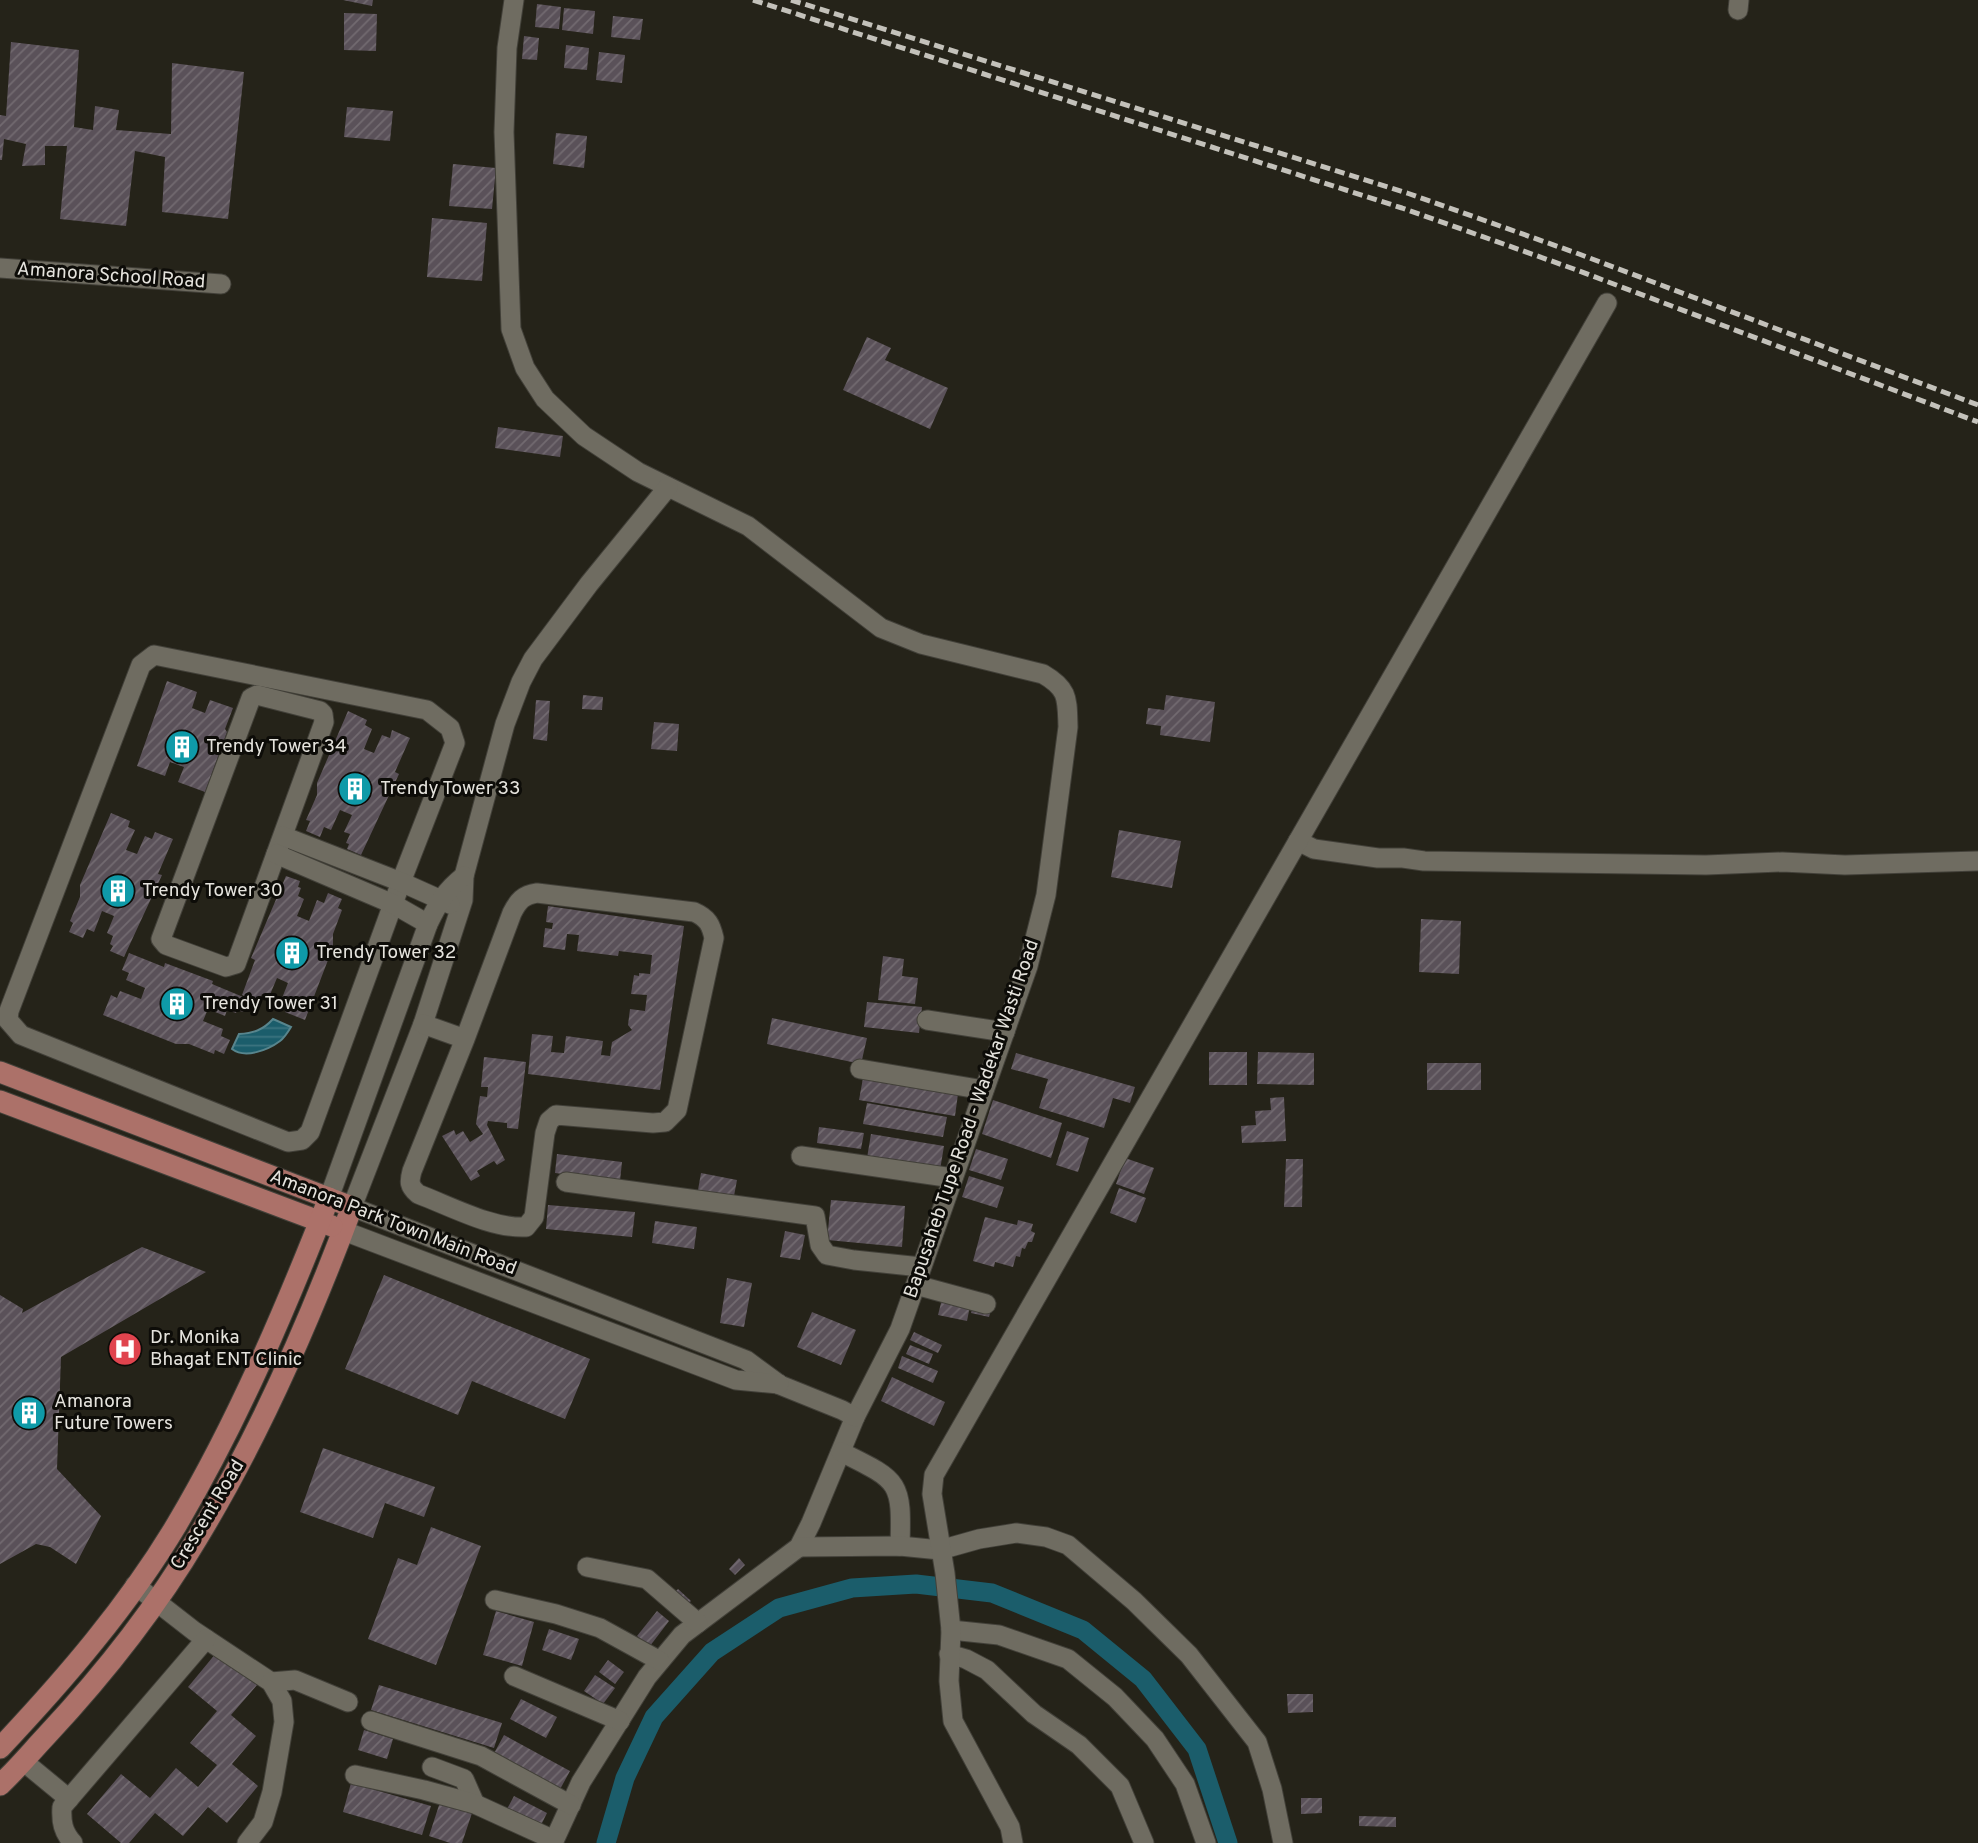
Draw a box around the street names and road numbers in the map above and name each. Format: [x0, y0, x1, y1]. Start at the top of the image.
street label: Amanora School Road [16, 257, 206, 295]
street label: Bapusaheb Tupe Road - Wadekar Wasti Road [899, 936, 1045, 1302]
street label: Amanora Park Town Main Road [266, 1165, 520, 1281]
street label: Crescent Road [166, 1456, 250, 1574]

